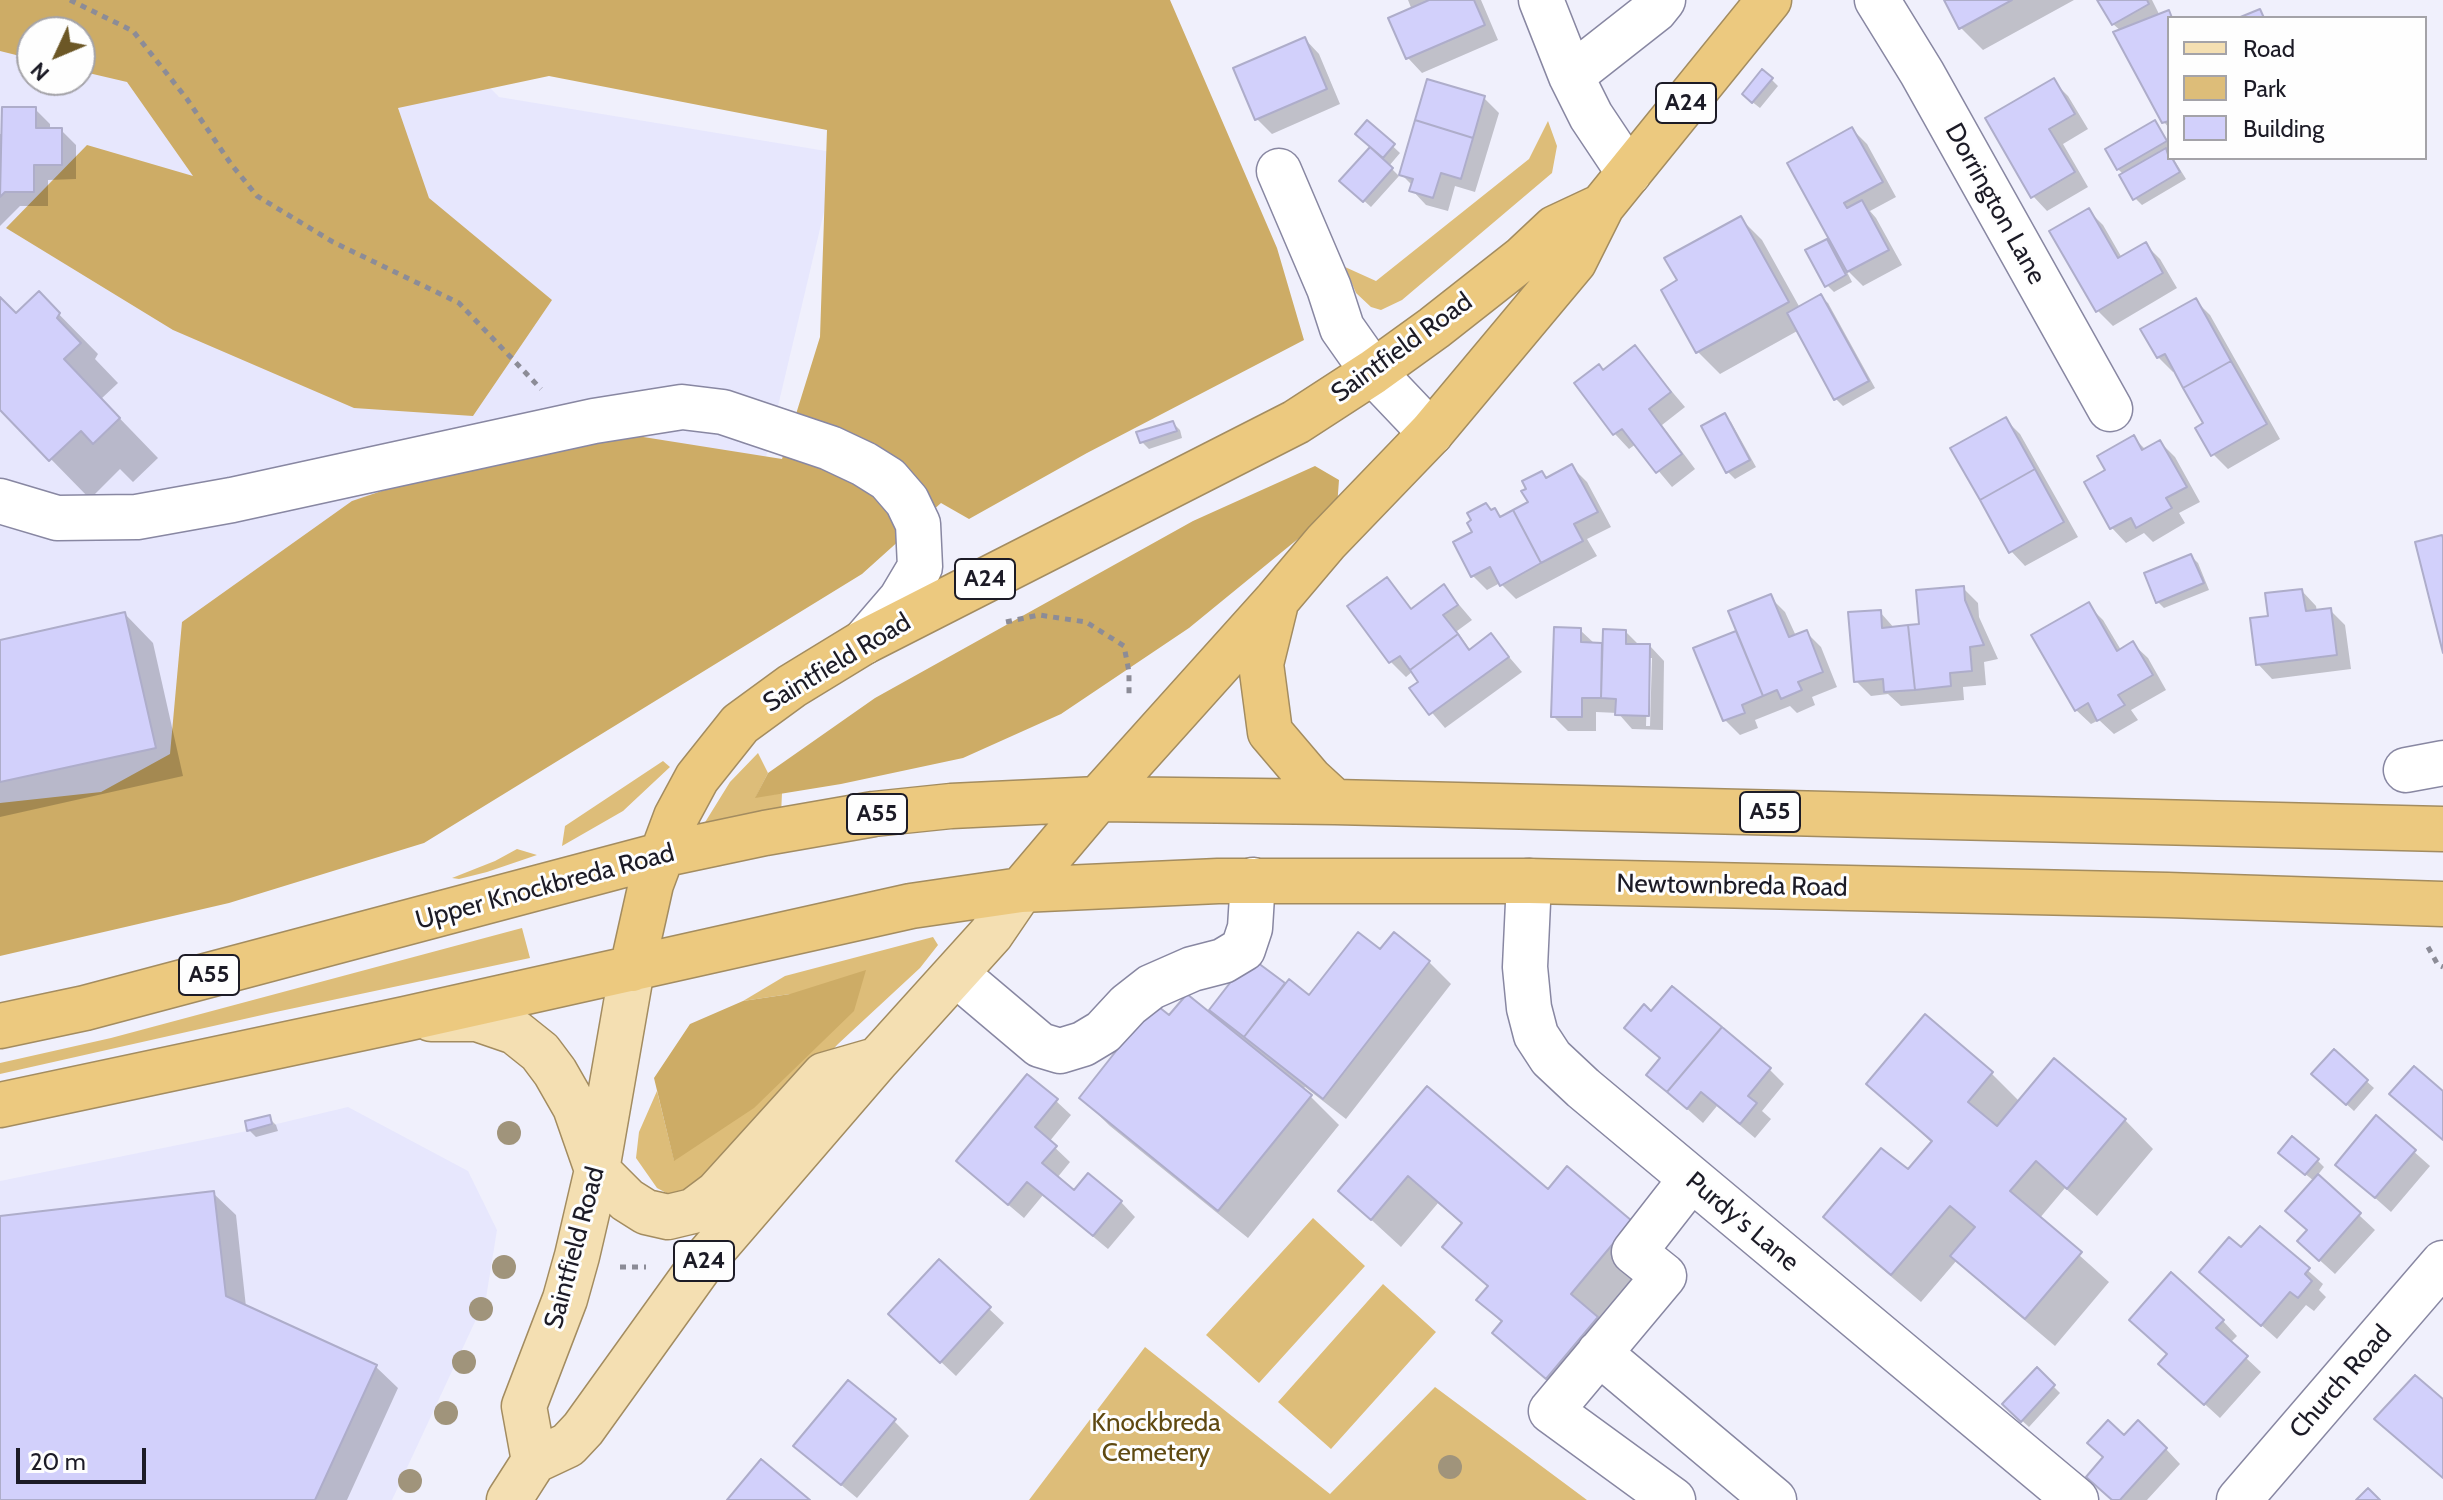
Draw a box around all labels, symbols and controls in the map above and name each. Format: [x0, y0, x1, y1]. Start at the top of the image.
north arrow [16, 16, 96, 96]
legend [2167, 16, 2427, 160]
text: Road [2243, 34, 2295, 63]
text: N [25, 57, 55, 87]
text: Park [2243, 74, 2286, 103]
road number: A24 [1656, 83, 1716, 123]
text: Building [2243, 114, 2324, 143]
street label: Dorrington Lane [1938, 118, 2052, 290]
street label: Saintfield Road [1326, 286, 1478, 410]
road number: A24 [955, 559, 1015, 599]
street label: Saintfield Road [758, 607, 916, 719]
road number: A55 [1740, 792, 1800, 832]
road number: A55 [847, 794, 907, 834]
street label: Upper Knockbreda Road [412, 837, 678, 937]
street label: Newtownbreda Road [1616, 868, 1848, 904]
road number: A55 [179, 955, 239, 995]
street label: Saintfield Road [538, 1164, 612, 1332]
street label: Purdy's Lane [1679, 1166, 1805, 1278]
road number: A24 [674, 1241, 734, 1281]
street label: Church Road [2283, 1319, 2399, 1445]
park label: Knockbreda Cemetery [1091, 1407, 1221, 1468]
scale bar [20, 1432, 150, 1482]
text: 20 m [30, 1447, 86, 1476]

